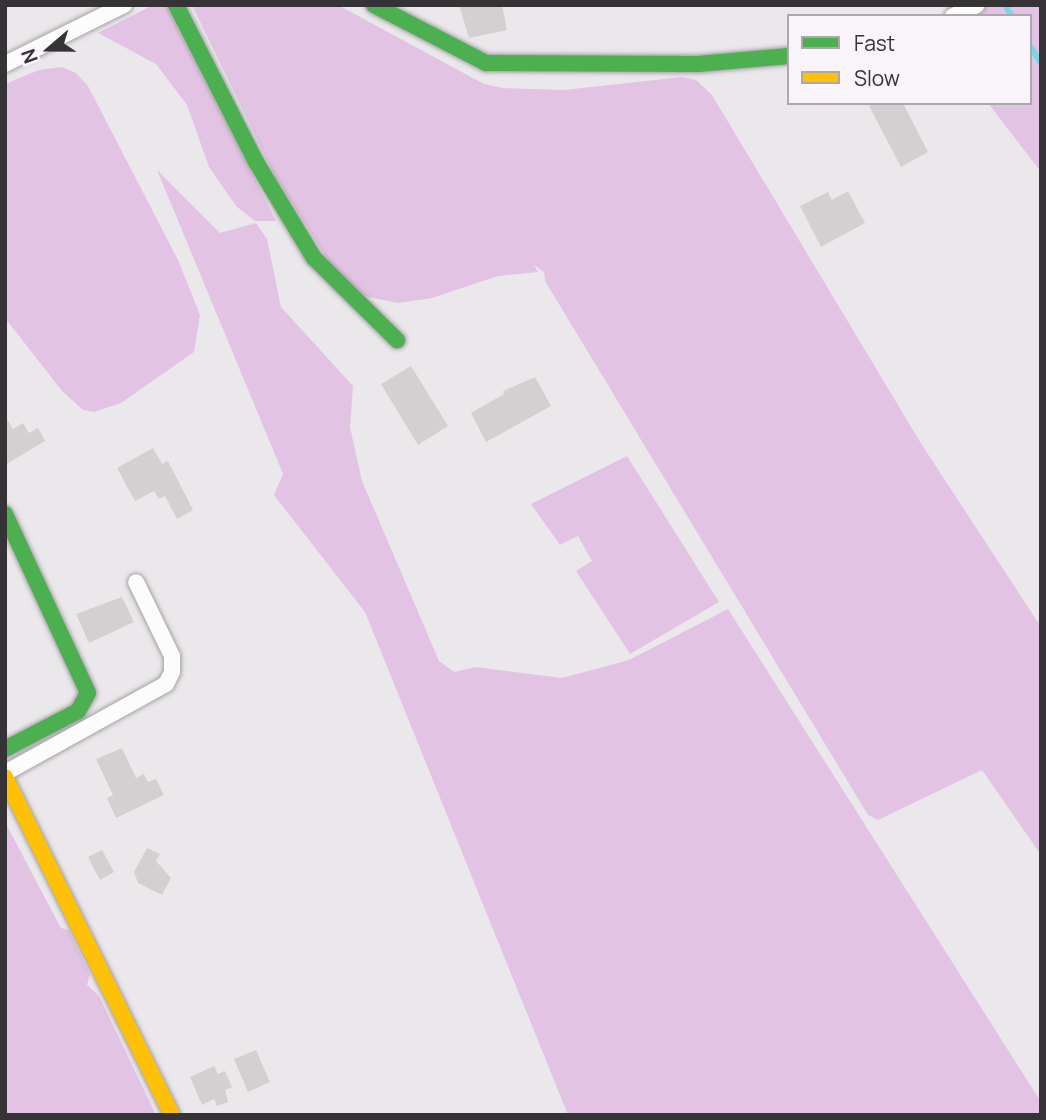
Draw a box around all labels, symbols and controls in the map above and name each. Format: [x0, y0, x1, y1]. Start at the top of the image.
north arrow [14, 14, 84, 84]
legend [787, 14, 1032, 105]
text: Fast [854, 29, 895, 57]
text: N [15, 45, 44, 67]
text: Slow [854, 64, 900, 92]

